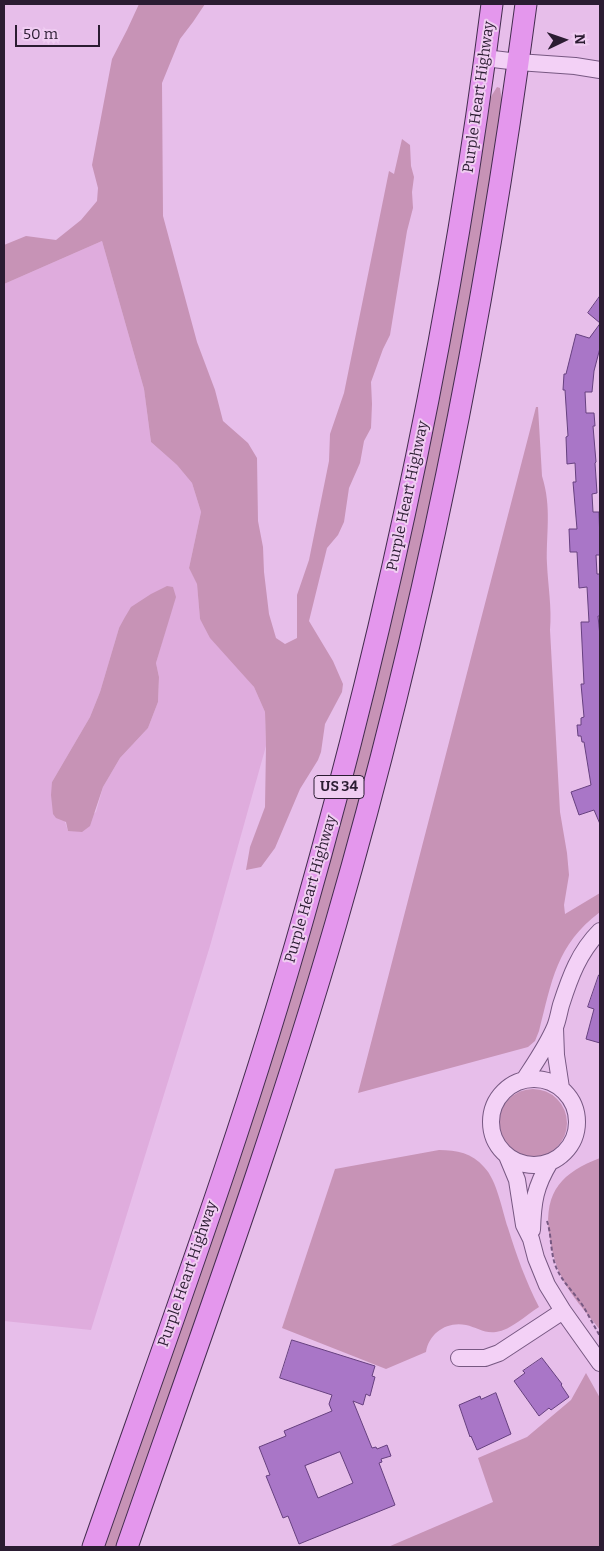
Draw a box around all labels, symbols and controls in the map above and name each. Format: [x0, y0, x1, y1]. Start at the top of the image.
scale bar [18, 15, 102, 47]
north arrow [539, 15, 589, 65]
street label: Purple Heart Highway [459, 20, 499, 174]
text: 50 m [23, 25, 58, 43]
text: N [571, 33, 588, 45]
street label: Purple Heart Highway [383, 419, 433, 573]
road number: US 34 [314, 776, 364, 799]
street label: Purple Heart Highway [281, 813, 341, 965]
street label: Purple Heart Highway [155, 1199, 221, 1349]

